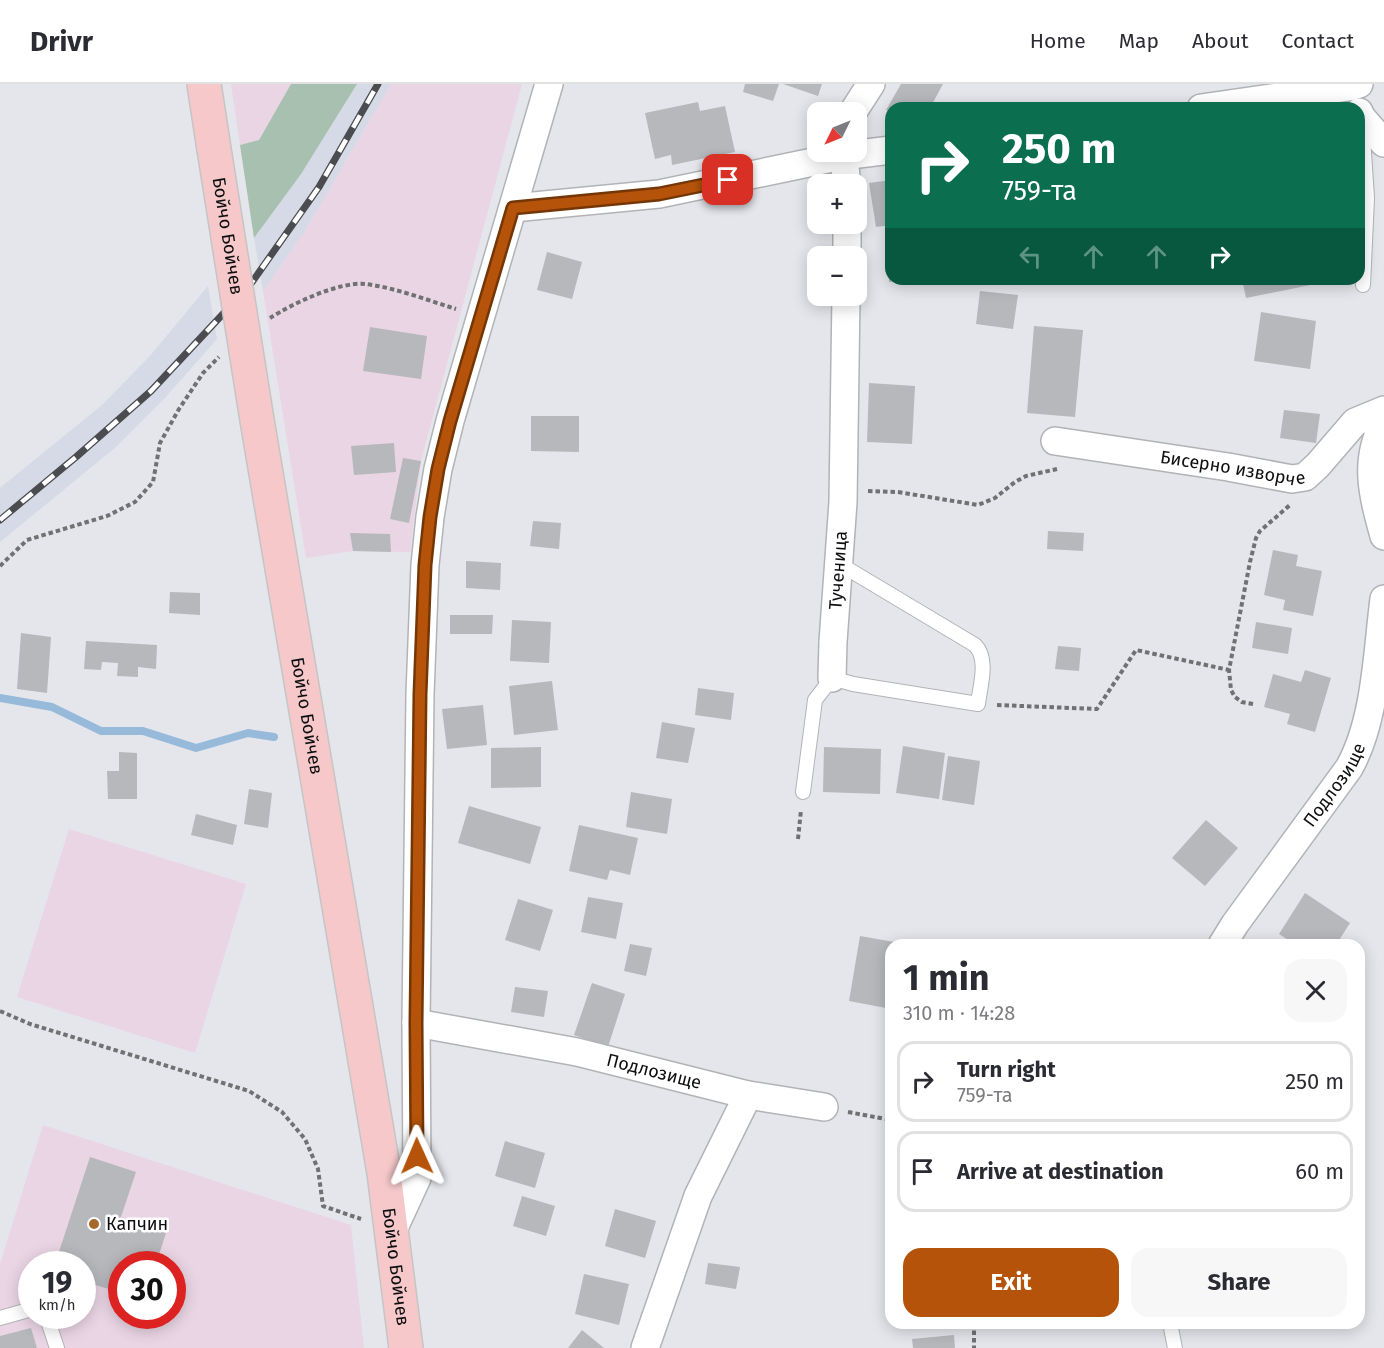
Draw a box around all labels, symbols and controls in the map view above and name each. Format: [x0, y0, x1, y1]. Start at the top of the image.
text: Drivr [30, 25, 93, 58]
text: Home [1030, 28, 1086, 54]
text: Map [1119, 28, 1159, 54]
text: About [1192, 28, 1249, 54]
text: Contact [1282, 28, 1354, 54]
north arrow [807, 102, 867, 162]
map controls [807, 102, 867, 306]
text: 250 m [1002, 124, 1116, 174]
icon: right [903, 126, 981, 204]
pin [702, 154, 753, 205]
icon: arrive [711, 163, 744, 196]
button: + [807, 174, 867, 234]
text: 759-та [1002, 175, 1077, 207]
street label: Бойчо Бойчев [208, 176, 248, 296]
icon: left [1014, 240, 1047, 273]
icon: ahead [1077, 240, 1110, 273]
icon: ahead [1140, 240, 1173, 273]
icon: right [1203, 240, 1236, 273]
button: − [807, 246, 867, 306]
street label: Бисерно изворче [1159, 446, 1307, 490]
street label: Тученица [824, 530, 852, 610]
street label: Бойчо Бойчев [286, 655, 328, 776]
street label: Подлозище [1299, 740, 1370, 831]
text: 1 min [903, 956, 990, 1000]
button: close [1284, 959, 1347, 1022]
text: 310 m · 14:28 [903, 1001, 1015, 1025]
street label: Подлозище [604, 1049, 704, 1094]
text: Turn right [957, 1056, 1056, 1083]
icon: right [906, 1065, 939, 1098]
text: 250 m [1285, 1068, 1344, 1095]
text: 759-та [957, 1083, 1013, 1107]
position arrow [385, 1124, 449, 1188]
icon: arrive [906, 1155, 939, 1188]
text: Arrive at destination [957, 1158, 1164, 1185]
text: 60 m [1295, 1158, 1344, 1185]
street label: Бойчо Бойчев [377, 1206, 414, 1327]
place label: Капчин [106, 1213, 168, 1235]
marker: Капчин [87, 1217, 101, 1231]
button: Exit [903, 1248, 1119, 1317]
button: Share [1131, 1248, 1347, 1317]
speed limit sign: 30 [108, 1251, 186, 1329]
text: 19 [42, 1265, 72, 1301]
text: km/h [38, 1296, 76, 1314]

